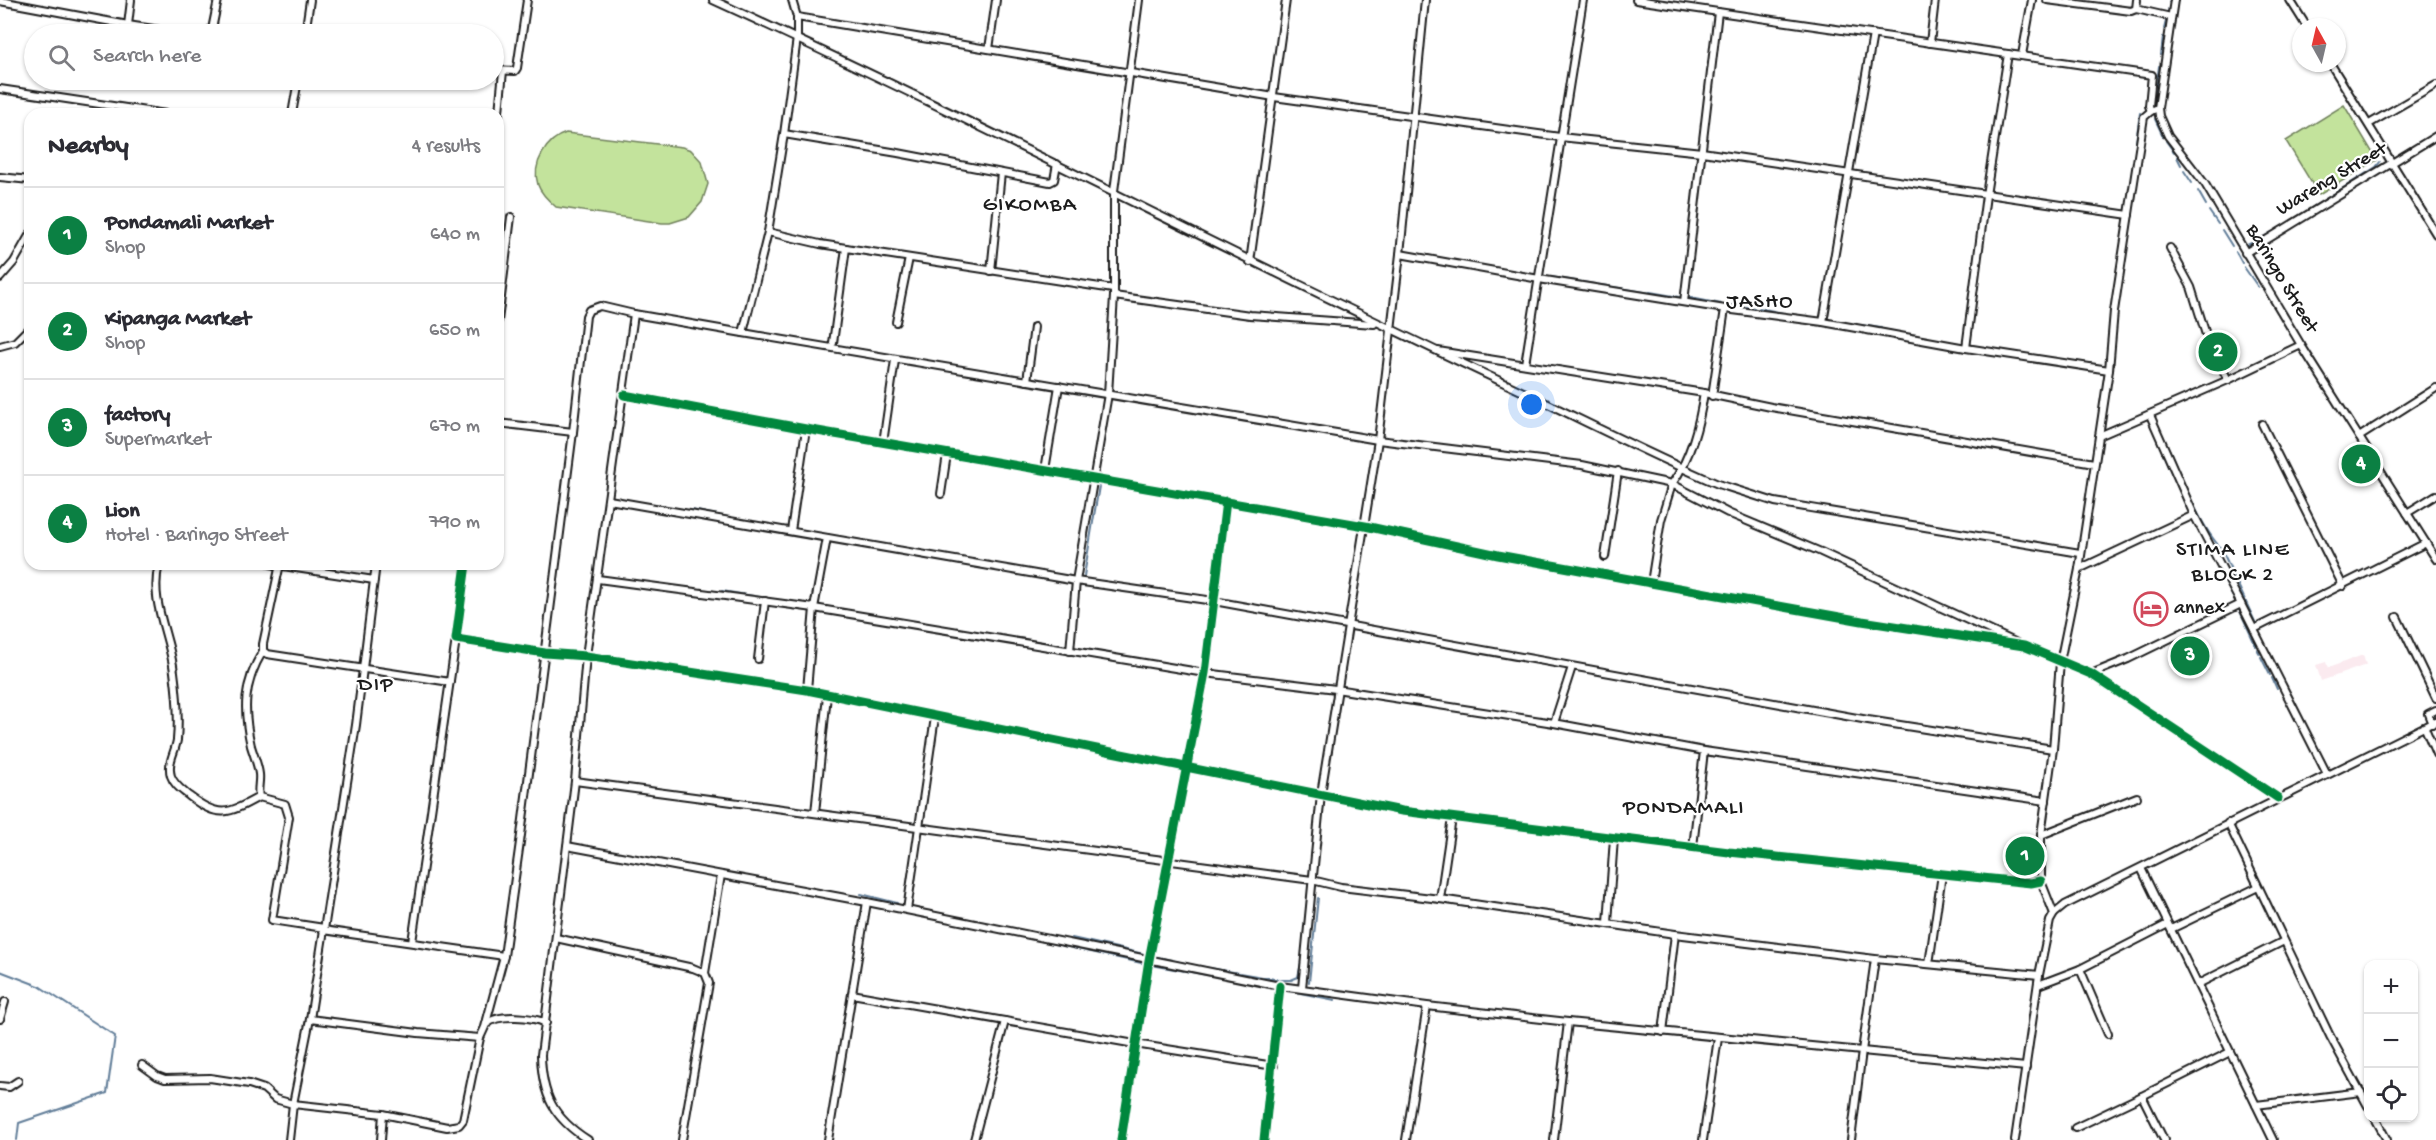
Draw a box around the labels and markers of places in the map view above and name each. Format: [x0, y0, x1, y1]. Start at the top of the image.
pin: 2 [2198, 330, 2238, 374]
pin: 4 [2342, 442, 2380, 486]
hotel icon: annex [2133, 591, 2169, 627]
place label: annex [2174, 598, 2225, 621]
pin: 3 [2170, 634, 2210, 678]
pin: 1 [2006, 834, 2044, 878]

